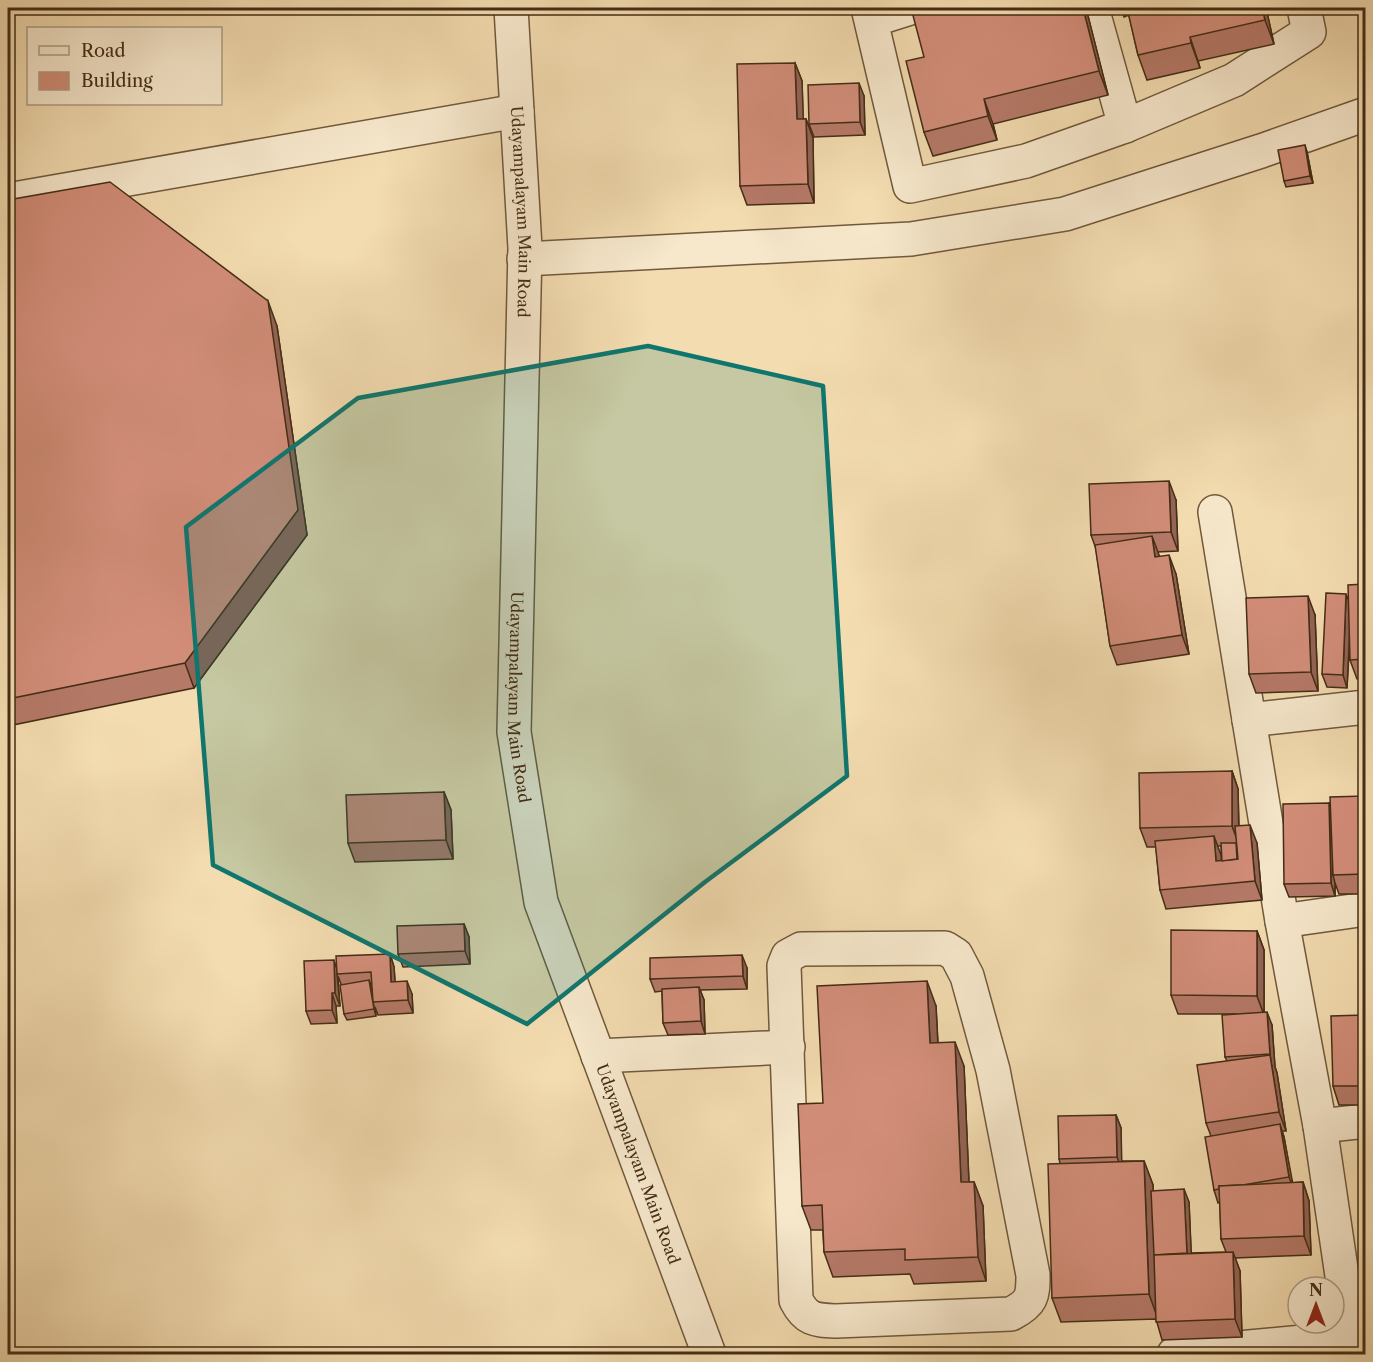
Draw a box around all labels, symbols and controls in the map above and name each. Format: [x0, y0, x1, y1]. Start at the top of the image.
legend [27, 27, 222, 105]
text: Road [81, 40, 126, 62]
text: Building [81, 70, 153, 92]
street label: Udayampalayam Main Road [507, 105, 535, 318]
street label: Udayampalayam Main Road [504, 591, 535, 804]
street label: Udayampalayam Main Road [592, 1061, 685, 1267]
north arrow [1286, 1275, 1346, 1335]
text: N [1309, 1280, 1323, 1300]

